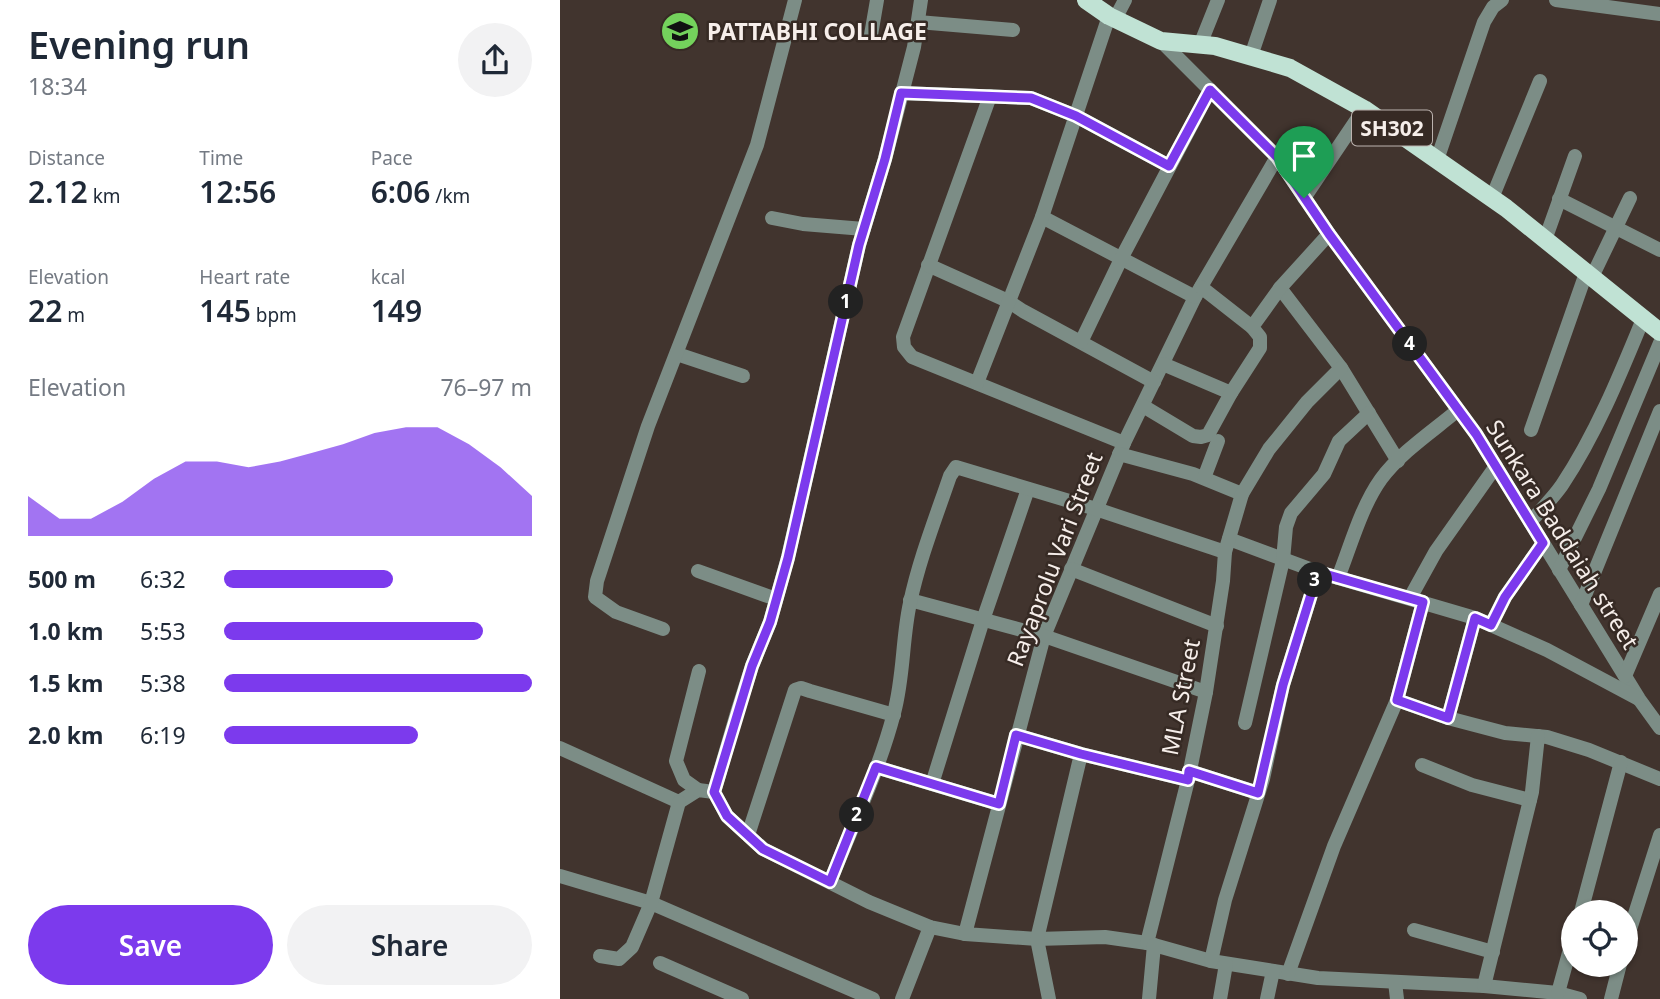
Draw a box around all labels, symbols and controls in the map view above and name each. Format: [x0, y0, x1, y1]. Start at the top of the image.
school or university icon: PATTABHI COLLAGE [659, 10, 701, 52]
place label: PATTABHI COLLAGE [707, 15, 927, 47]
text: Evening run [28, 18, 250, 70]
button: share [458, 23, 532, 97]
text: 18:34 [28, 70, 87, 102]
road number: SH302 [1352, 110, 1432, 146]
pin [1274, 126, 1334, 198]
icon: arrive [1285, 137, 1323, 175]
text: Distance [28, 145, 105, 171]
text: Time [199, 145, 243, 171]
text: Pace [371, 145, 413, 171]
text: 2.12 [28, 171, 88, 212]
text: 12:56 [199, 171, 276, 212]
text: 6:06 [371, 171, 430, 212]
text: km [88, 183, 121, 209]
text: /km [430, 183, 470, 209]
text: Elevation [28, 264, 109, 290]
text: Heart rate [199, 264, 290, 290]
text: kcal [371, 264, 405, 290]
pin: 1 [828, 284, 864, 320]
text: 1 [840, 288, 851, 314]
text: 22 [28, 290, 62, 331]
text: 145 [199, 290, 251, 331]
text: 149 [371, 290, 422, 331]
text: m [62, 302, 85, 328]
text: bpm [251, 302, 297, 328]
pin: 4 [1392, 326, 1428, 362]
text: 4 [1404, 330, 1415, 356]
text: Elevation [28, 371, 126, 403]
text: 76–97 m [440, 371, 532, 403]
street label: Sunkara Baddaiah street [1479, 413, 1647, 655]
street label: Rayaprolu Vari Street [998, 447, 1110, 671]
pin: 3 [1298, 562, 1332, 598]
text: 500 m [28, 563, 96, 595]
text: 6:32 [140, 563, 186, 595]
text: 3 [1309, 566, 1320, 592]
text: 1.0 km [28, 615, 103, 647]
text: 5:53 [140, 615, 186, 647]
street label: MLA Street [1153, 636, 1207, 758]
text: 1.5 km [28, 667, 103, 699]
text: 5:38 [140, 667, 186, 699]
text: 2.0 km [28, 719, 103, 751]
text: 6:19 [140, 719, 186, 751]
pin: 2 [840, 798, 874, 832]
text: 2 [851, 801, 862, 827]
map controls [1561, 900, 1638, 977]
button: locate [1561, 900, 1638, 977]
button: Save [28, 905, 273, 985]
button: Share [287, 905, 532, 985]

